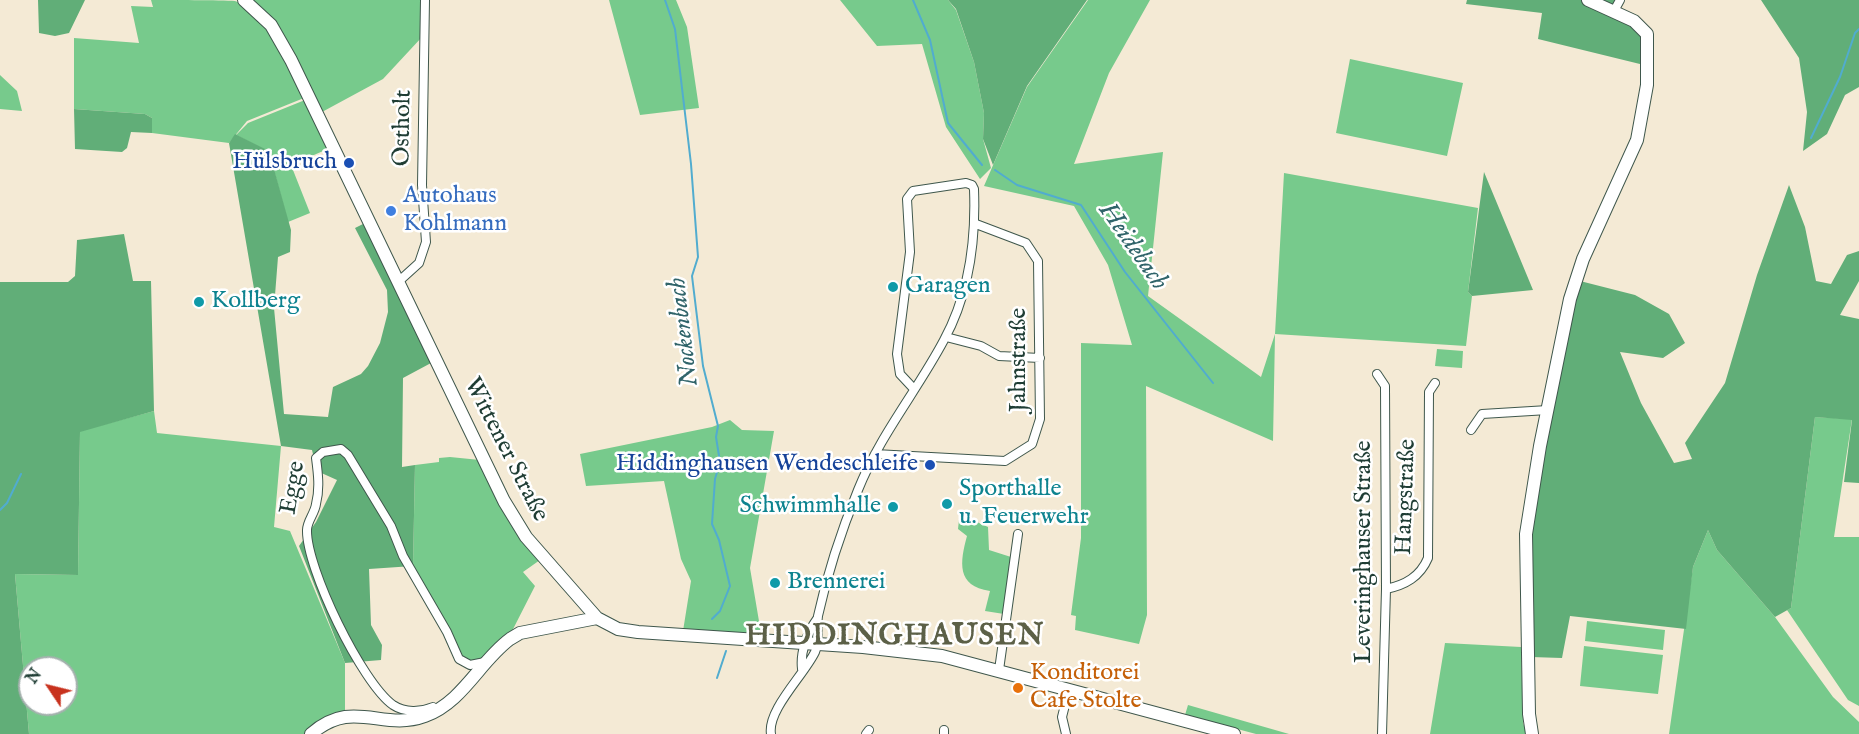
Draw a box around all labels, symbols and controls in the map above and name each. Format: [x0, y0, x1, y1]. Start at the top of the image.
street label: Ostholt [389, 89, 419, 167]
place label: Hülsbruch [232, 149, 337, 177]
marker: Hülsbruch [342, 156, 356, 170]
place label: Autohaus Kohlmann [403, 183, 507, 239]
water label: Heidebach [1091, 197, 1173, 297]
marker: Autohaus Kohlmann [384, 204, 398, 218]
place label: Garagen [905, 273, 990, 301]
water label: Nockenbach [663, 276, 707, 388]
marker: Garagen [886, 280, 900, 294]
place label: Kollberg [211, 288, 300, 316]
marker: Kollberg [192, 295, 206, 309]
street label: Jahnstraße [1006, 308, 1034, 412]
street label: Wittener Straße [456, 373, 554, 527]
street label: Hangstraße [1391, 439, 1423, 555]
street label: Leveringhauser Straße [1351, 440, 1379, 664]
place label: Hiddinghausen Wendeschleife [616, 451, 918, 479]
marker: Hiddinghausen Wendeschleife [923, 458, 937, 472]
street label: Egge [275, 459, 313, 517]
place label: Sporthalle u. Feuerwehr [959, 476, 1088, 532]
place label: Schwimmhalle [740, 493, 881, 521]
marker: Sporthalle u. Feuerwehr [940, 497, 954, 511]
marker: Schwimmhalle [886, 500, 900, 514]
place label: Brennerei [787, 569, 886, 597]
marker: Brennerei [768, 576, 782, 590]
district label: HIDDINGHAUSEN [745, 620, 1045, 656]
north arrow [18, 656, 78, 716]
place label: Konditorei Cafe Stolte [1030, 660, 1142, 716]
text: N [23, 665, 47, 688]
marker: Konditorei Cafe Stolte [1011, 681, 1025, 695]

